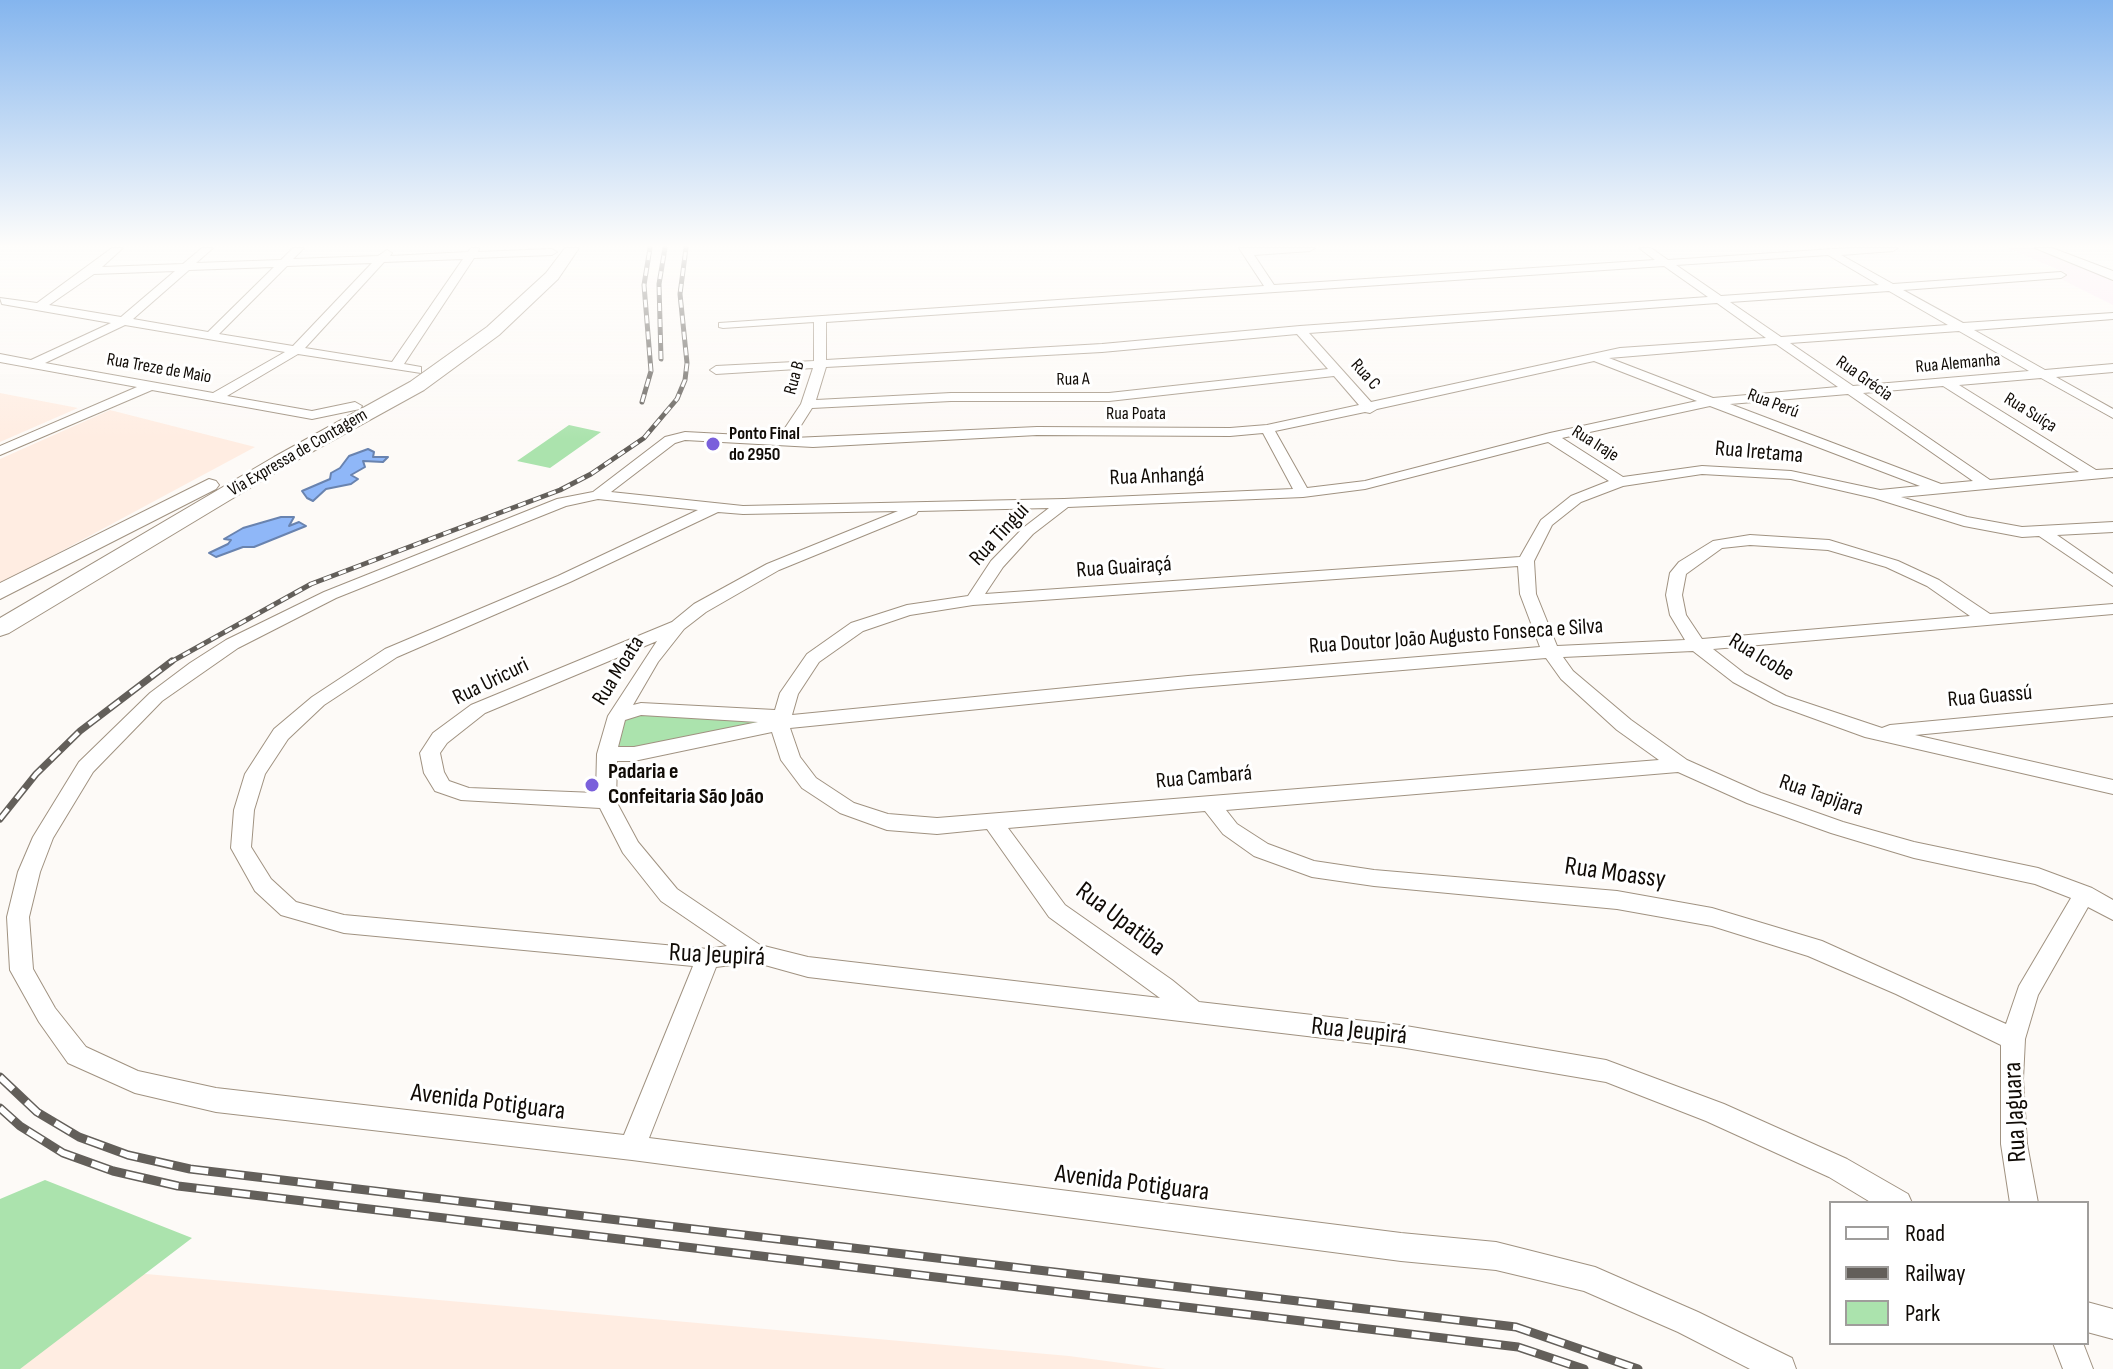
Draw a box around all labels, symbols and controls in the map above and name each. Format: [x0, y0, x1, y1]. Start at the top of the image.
street label: Rua Treze de Maio [105, 349, 213, 389]
street label: Rua Alemanha [1915, 350, 2001, 378]
street label: Rua Grécia [1831, 352, 1897, 406]
street label: Rua C [1345, 355, 1385, 395]
street label: Rua B [780, 359, 810, 397]
street label: Rua A [1056, 369, 1090, 391]
street label: Rua Perú [1744, 384, 1802, 424]
street label: Rua Suíça [2000, 388, 2060, 438]
street label: Rua Poata [1106, 403, 1166, 425]
street label: Via Expressa de Contagem [225, 404, 371, 502]
street label: Rua Iraje [1567, 421, 1623, 467]
place label: Ponto Final do 2950 [729, 423, 800, 466]
marker: Ponto Final do 2950 [704, 435, 722, 453]
street label: Rua Iretama [1714, 436, 1804, 470]
street label: Rua Anhangá [1109, 462, 1205, 492]
street label: Rua Tingui [964, 498, 1036, 572]
street label: Rua Guairaçá [1075, 552, 1173, 584]
street label: Rua Doutor João Augusto Fonseca e Silva [1308, 614, 1604, 660]
street label: Rua Icobe [1724, 628, 1798, 688]
street label: Rua Moata [587, 631, 651, 711]
street label: Rua Uricuri [449, 652, 533, 712]
street label: Rua Guassú [1947, 680, 2033, 714]
place label: Padaria e Confeitaria São João [608, 759, 764, 810]
street label: Rua Cambará [1155, 761, 1253, 795]
street label: Rua Tapijara [1775, 769, 1867, 823]
marker: Padaria e Confeitaria São João [583, 776, 601, 794]
street label: Rua Moassy [1563, 851, 1667, 897]
street label: Rua Upatiba [1069, 876, 1171, 964]
street label: Rua Jeupirá [668, 938, 766, 974]
street label: Rua Jeupirá [1309, 1011, 1409, 1053]
street label: Rua Jaguara [1998, 1061, 2034, 1163]
street label: Avenida Potiguara [409, 1078, 567, 1128]
street label: Avenida Potiguara [1053, 1159, 1211, 1209]
legend [1829, 1201, 2089, 1345]
text: Road [1905, 1219, 1945, 1248]
text: Railway [1905, 1259, 1965, 1288]
text: Park [1905, 1299, 1940, 1328]

